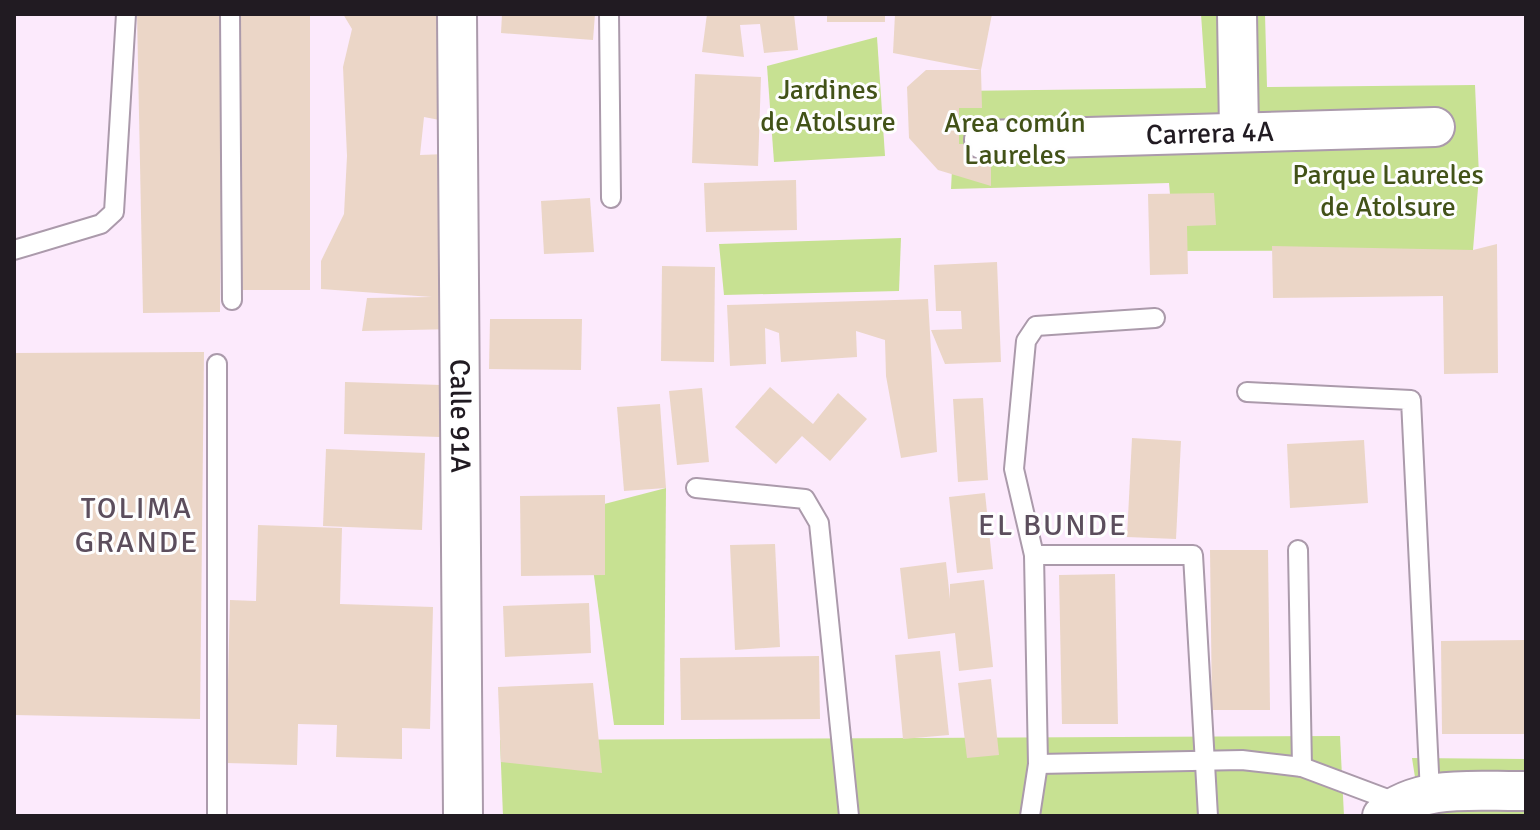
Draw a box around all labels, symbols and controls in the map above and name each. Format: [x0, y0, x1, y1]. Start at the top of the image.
park label: Jardines de Atolsure [760, 73, 896, 139]
park label: Area común Laureles [944, 106, 1086, 172]
street label: Carrera 4A [1146, 115, 1274, 152]
park label: Parque Laureles de Atolsure [1292, 158, 1484, 224]
street label: Calle 91A [443, 359, 477, 473]
district label: TOLIMA GRANDE [75, 490, 199, 561]
district label: EL BUNDE [978, 507, 1128, 544]

